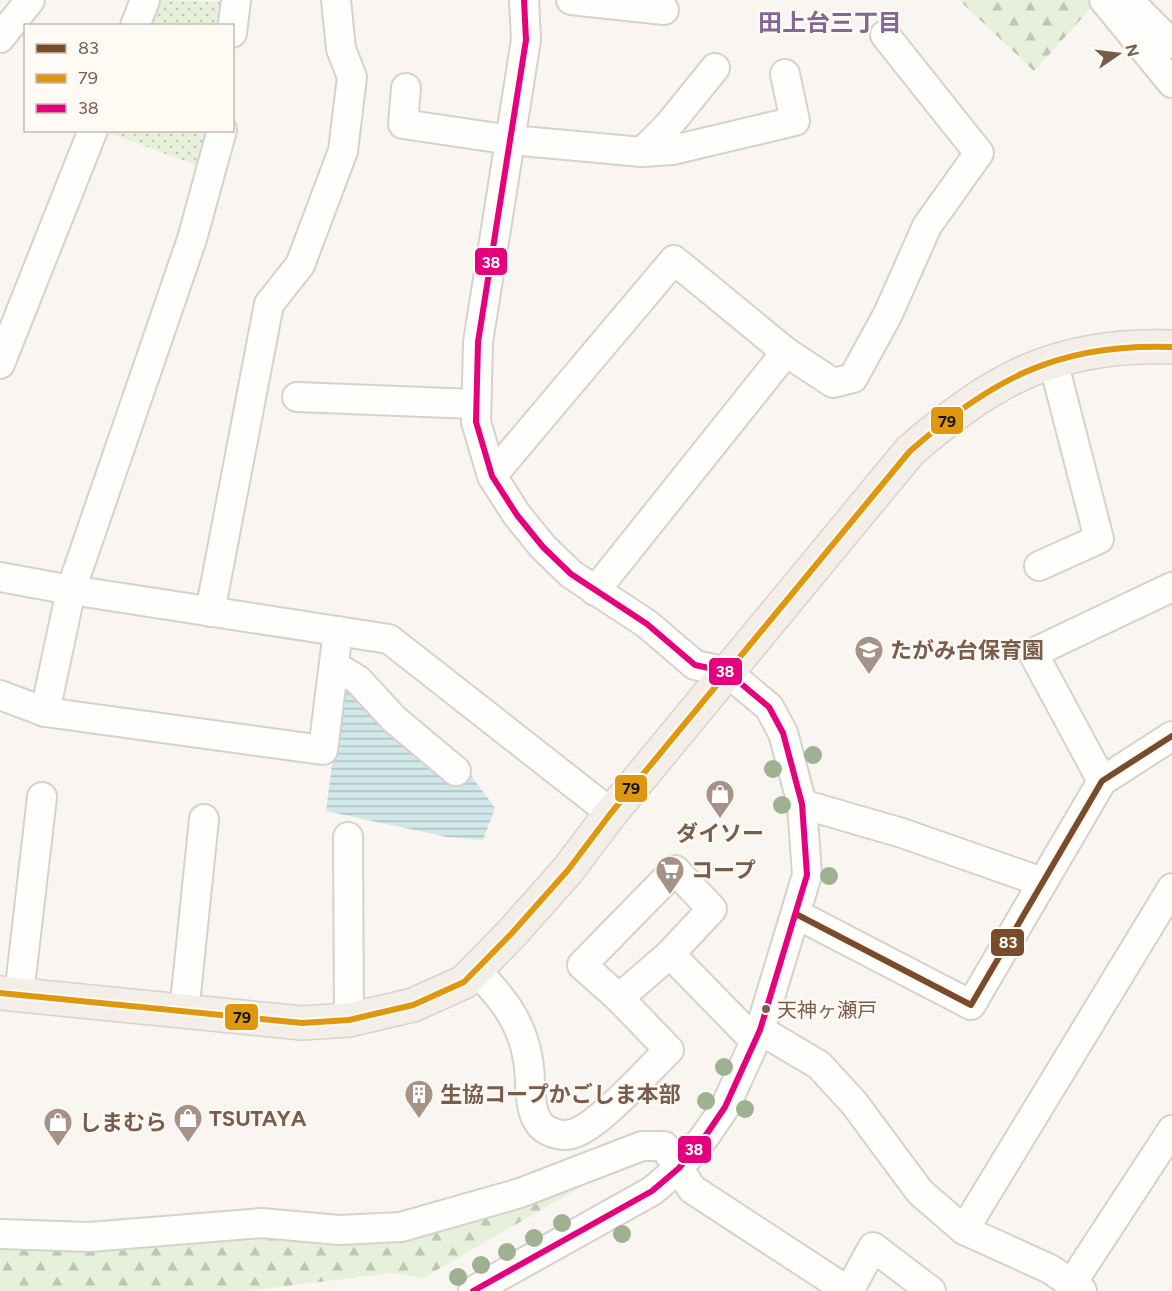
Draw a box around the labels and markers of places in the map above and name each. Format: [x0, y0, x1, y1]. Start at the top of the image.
school or university icon: たがみ台保育園 [853, 634, 885, 676]
place label: たがみ台保育園 [890, 637, 1044, 664]
shop icon: ダイソー [704, 778, 736, 820]
place label: ダイソー [676, 820, 764, 847]
supermarket icon: コープ [654, 854, 686, 896]
place label: コープ [691, 857, 756, 884]
place label: 天神ヶ瀬戸 [777, 998, 877, 1022]
marker: 天神ヶ瀬戸 [760, 1003, 772, 1015]
building icon: 生協コープかごしま本部 [403, 1078, 435, 1120]
place label: 生協コープかごしま本部 [440, 1081, 681, 1108]
shop icon: TSUTAYA [172, 1102, 204, 1144]
place label: TSUTAYA [209, 1105, 307, 1132]
shop icon: しまむら [42, 1106, 74, 1148]
place label: しまむら [79, 1109, 167, 1136]

